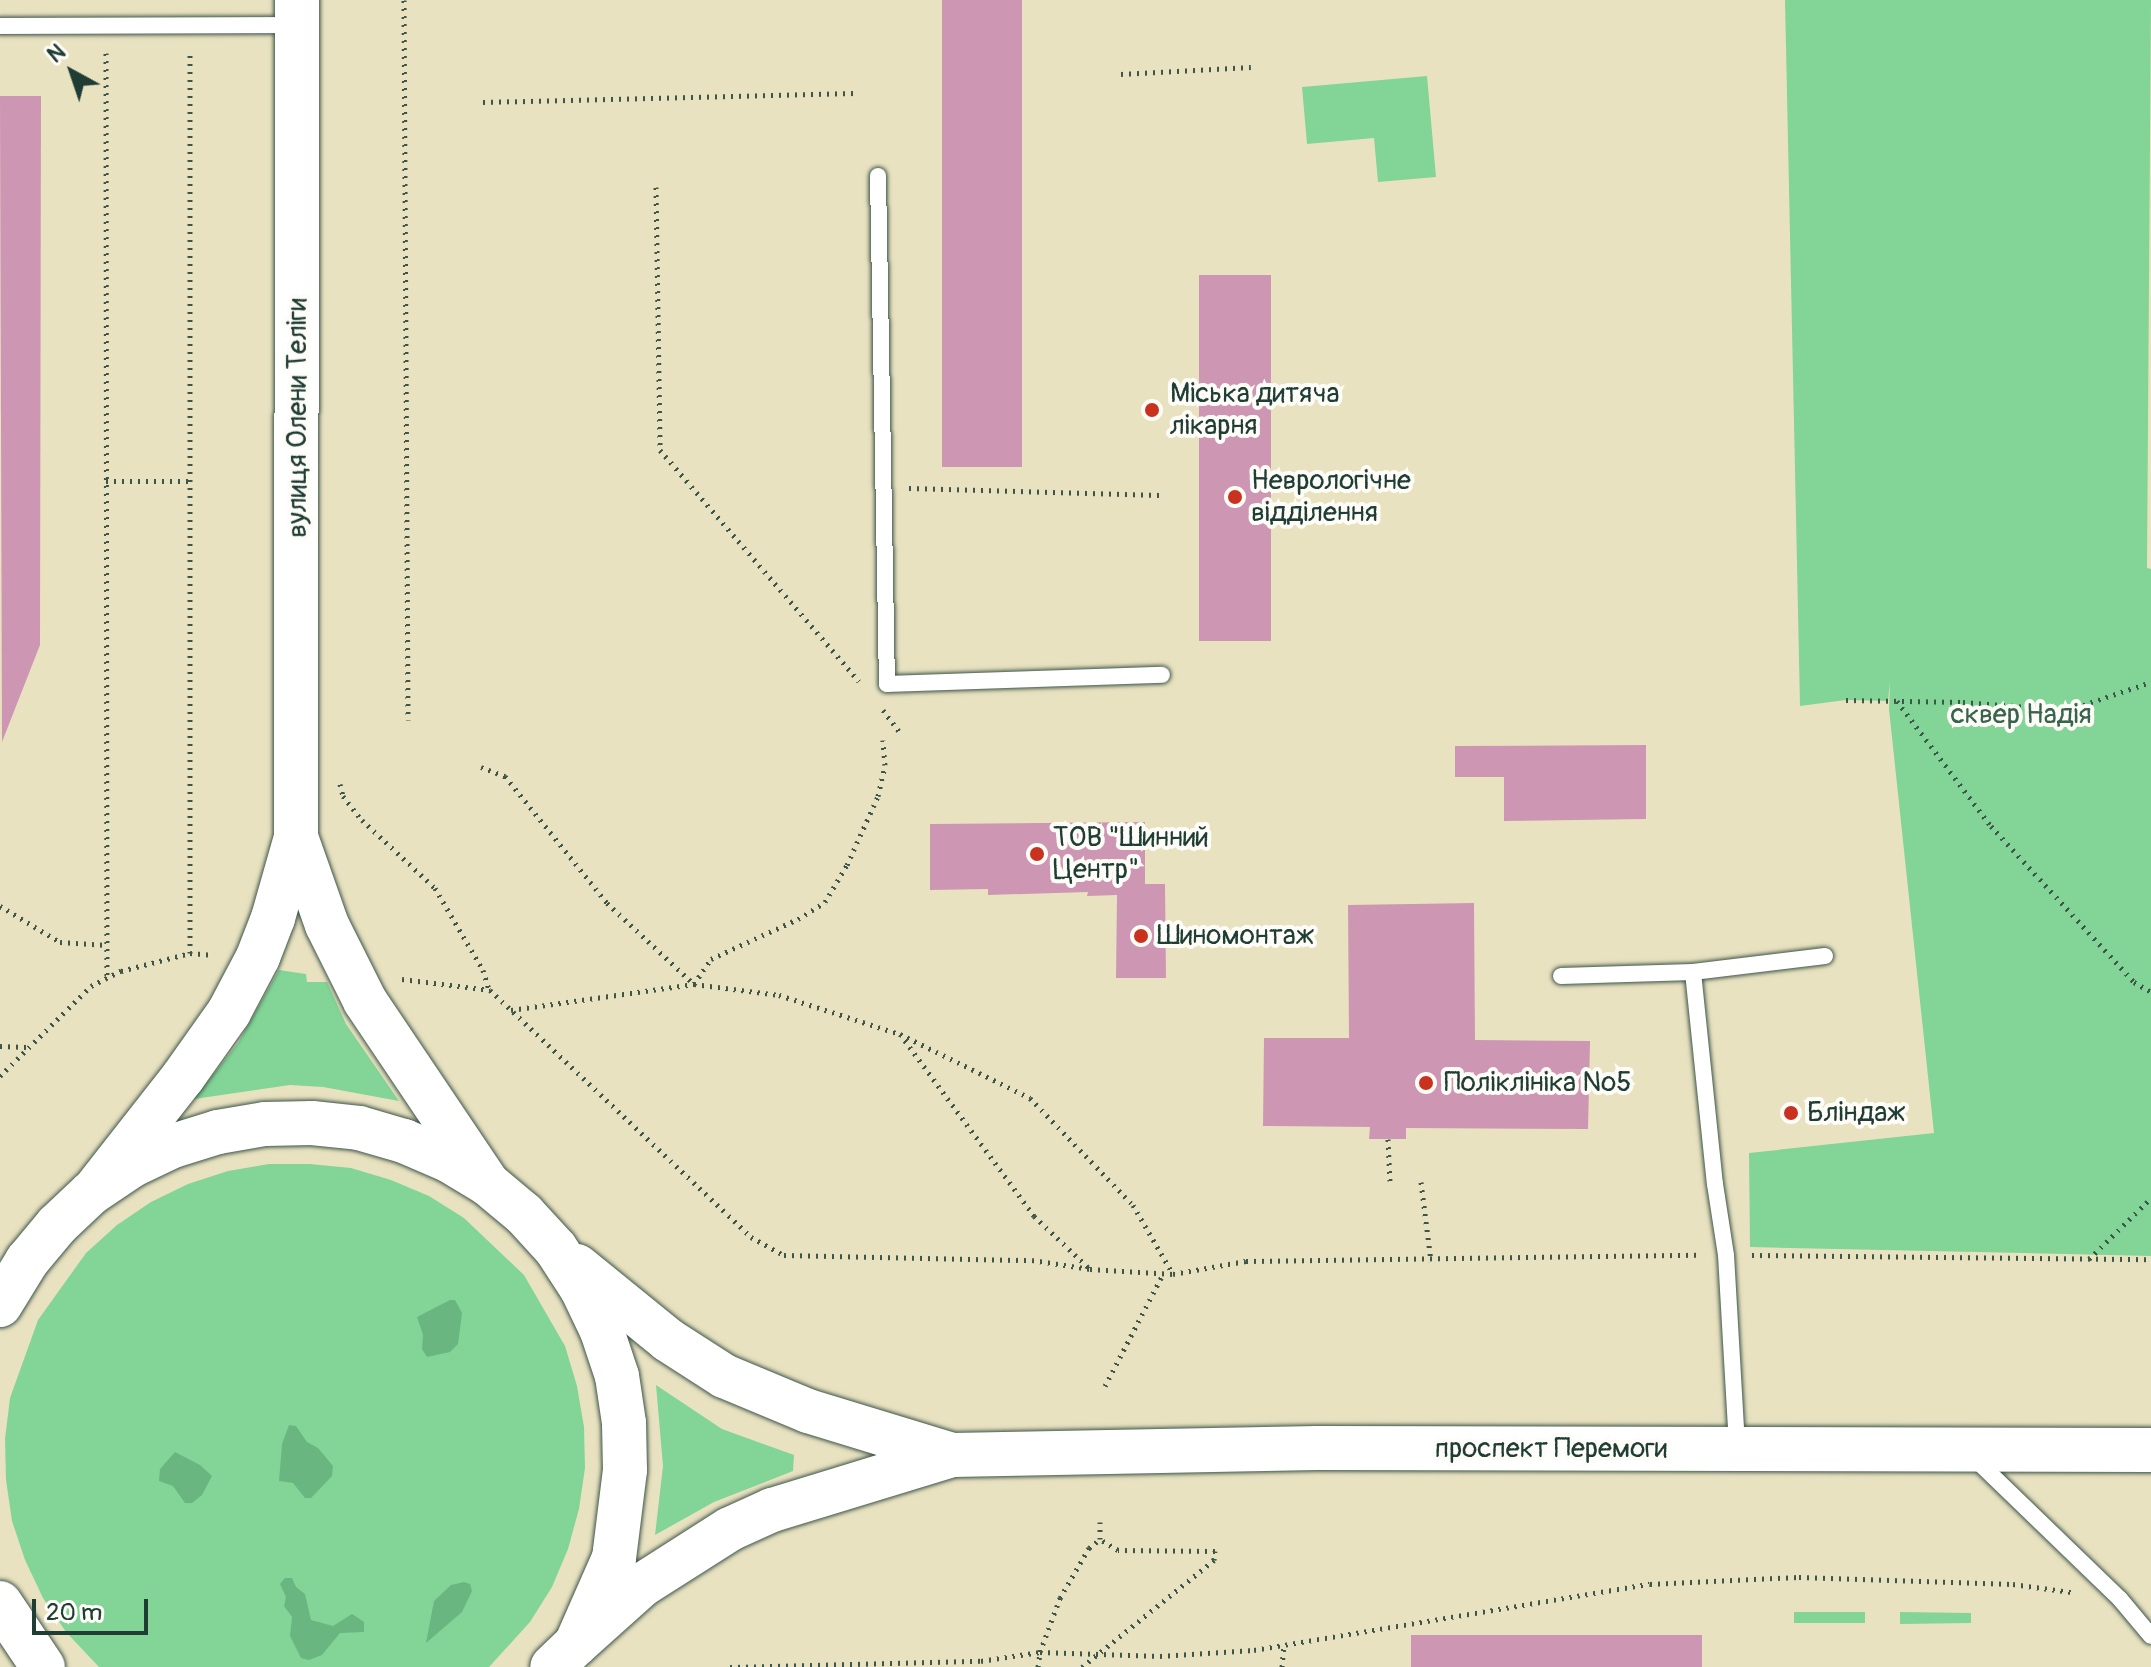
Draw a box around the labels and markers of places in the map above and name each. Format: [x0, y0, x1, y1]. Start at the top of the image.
place label: Міська дитяча лікарня [1170, 377, 1339, 443]
marker: Міська дитяча лікарня [1141, 399, 1163, 421]
place label: Неврологічне відділення [1251, 464, 1411, 530]
marker: Неврологічне відділення [1226, 488, 1244, 506]
place label: ТОВ "Шинний Центр" [1053, 821, 1209, 887]
marker: ТОВ "Шинний Центр" [1028, 845, 1046, 863]
place label: Шиномонтаж [1157, 919, 1314, 953]
marker: Шиномонтаж [1132, 927, 1150, 945]
place label: Поліклініка №5 [1444, 1066, 1631, 1100]
marker: Поліклініка №5 [1415, 1072, 1437, 1094]
place label: Бліндаж [1807, 1096, 1905, 1130]
marker: Бліндаж [1782, 1104, 1800, 1122]

